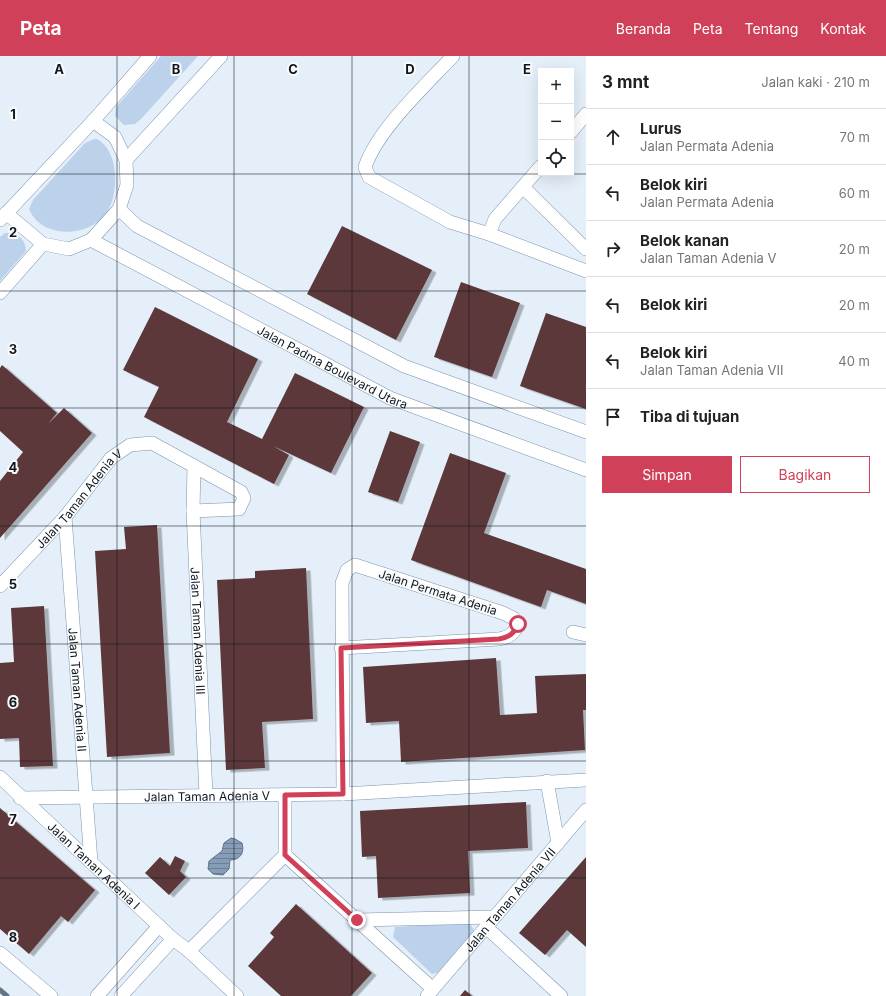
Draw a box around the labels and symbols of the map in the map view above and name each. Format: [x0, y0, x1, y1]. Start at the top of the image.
text: A [54, 61, 64, 77]
text: B [172, 61, 181, 77]
text: C [288, 61, 298, 77]
text: D [405, 61, 415, 77]
text: E [523, 61, 531, 77]
text: 1 [10, 106, 16, 122]
text: 2 [9, 224, 17, 240]
street label: Jalan Padma Boulevard Utara [255, 322, 410, 411]
text: 3 [9, 341, 17, 357]
street label: Jalan Taman Adenia V [32, 445, 125, 551]
text: 4 [9, 459, 18, 475]
street label: Jalan Permata Adenia [377, 566, 499, 618]
street label: Jalan Taman Adenia III [188, 567, 209, 695]
text: 5 [9, 576, 17, 592]
route start [509, 615, 527, 633]
street label: Jalan Taman Adenia II [66, 627, 90, 752]
text: 6 [9, 694, 17, 710]
street label: Jalan Taman Adenia V [144, 787, 270, 804]
text: 7 [9, 811, 17, 827]
street label: Jalan Taman Adenia I [45, 818, 143, 912]
street label: Jalan Taman Adenia VII [461, 844, 558, 955]
route end [348, 911, 366, 929]
text: 8 [9, 929, 17, 945]

